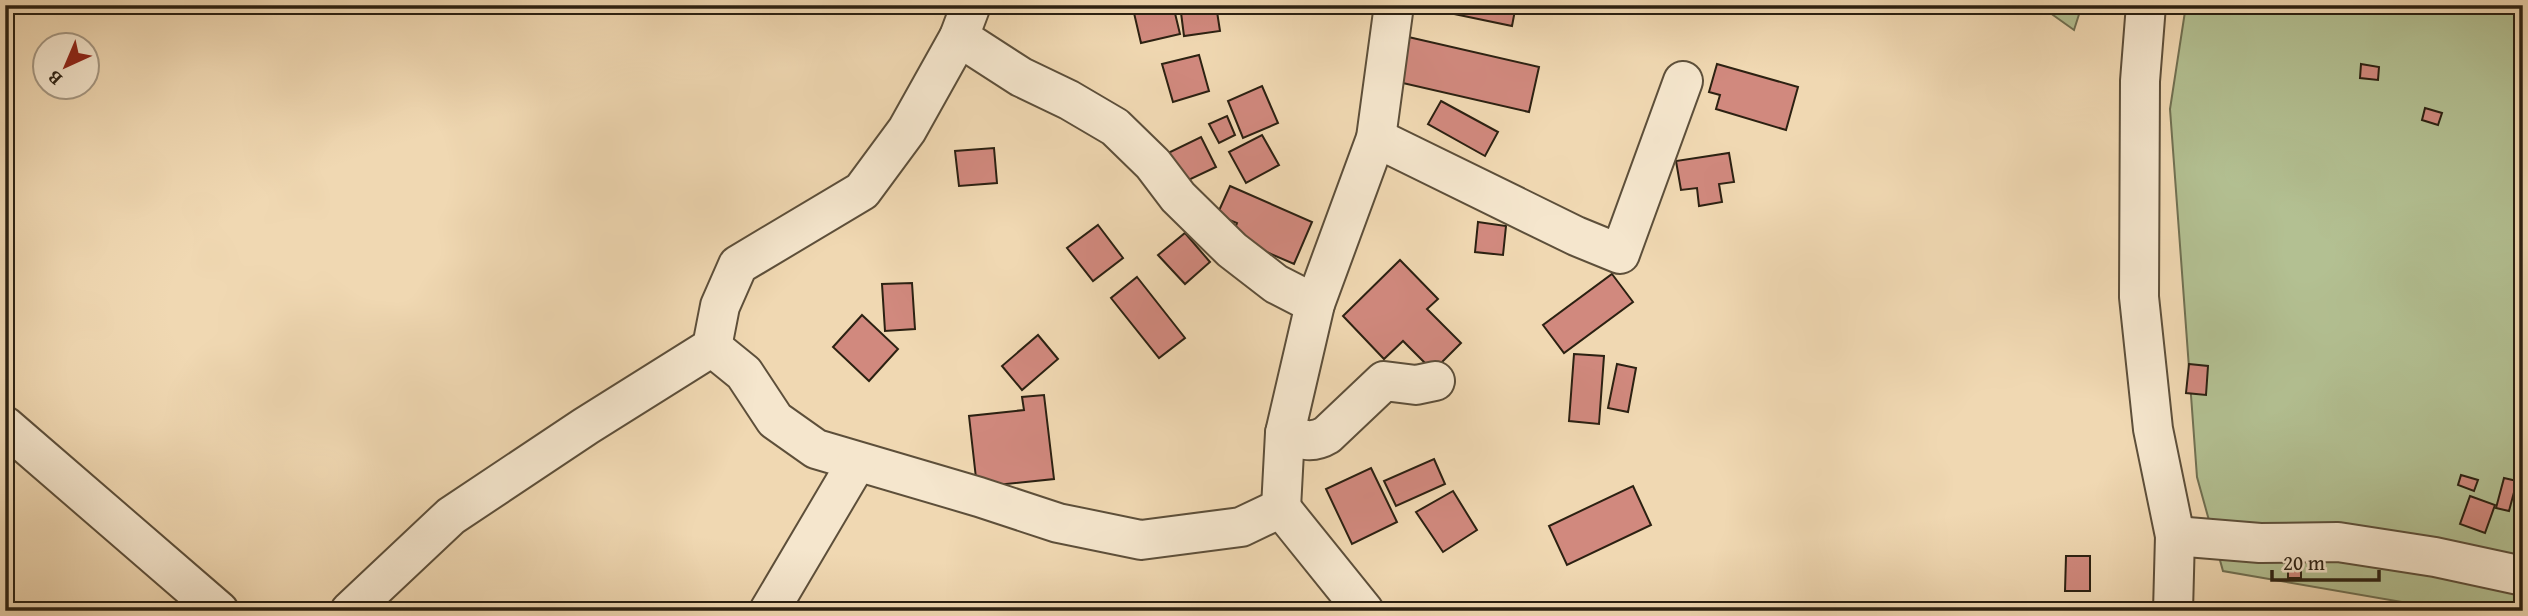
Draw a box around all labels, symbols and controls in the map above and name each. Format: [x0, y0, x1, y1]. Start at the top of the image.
north arrow [32, 32, 102, 102]
text: B [40, 64, 68, 92]
scale bar [2272, 539, 2379, 583]
text: 20 m [2283, 547, 2325, 578]

